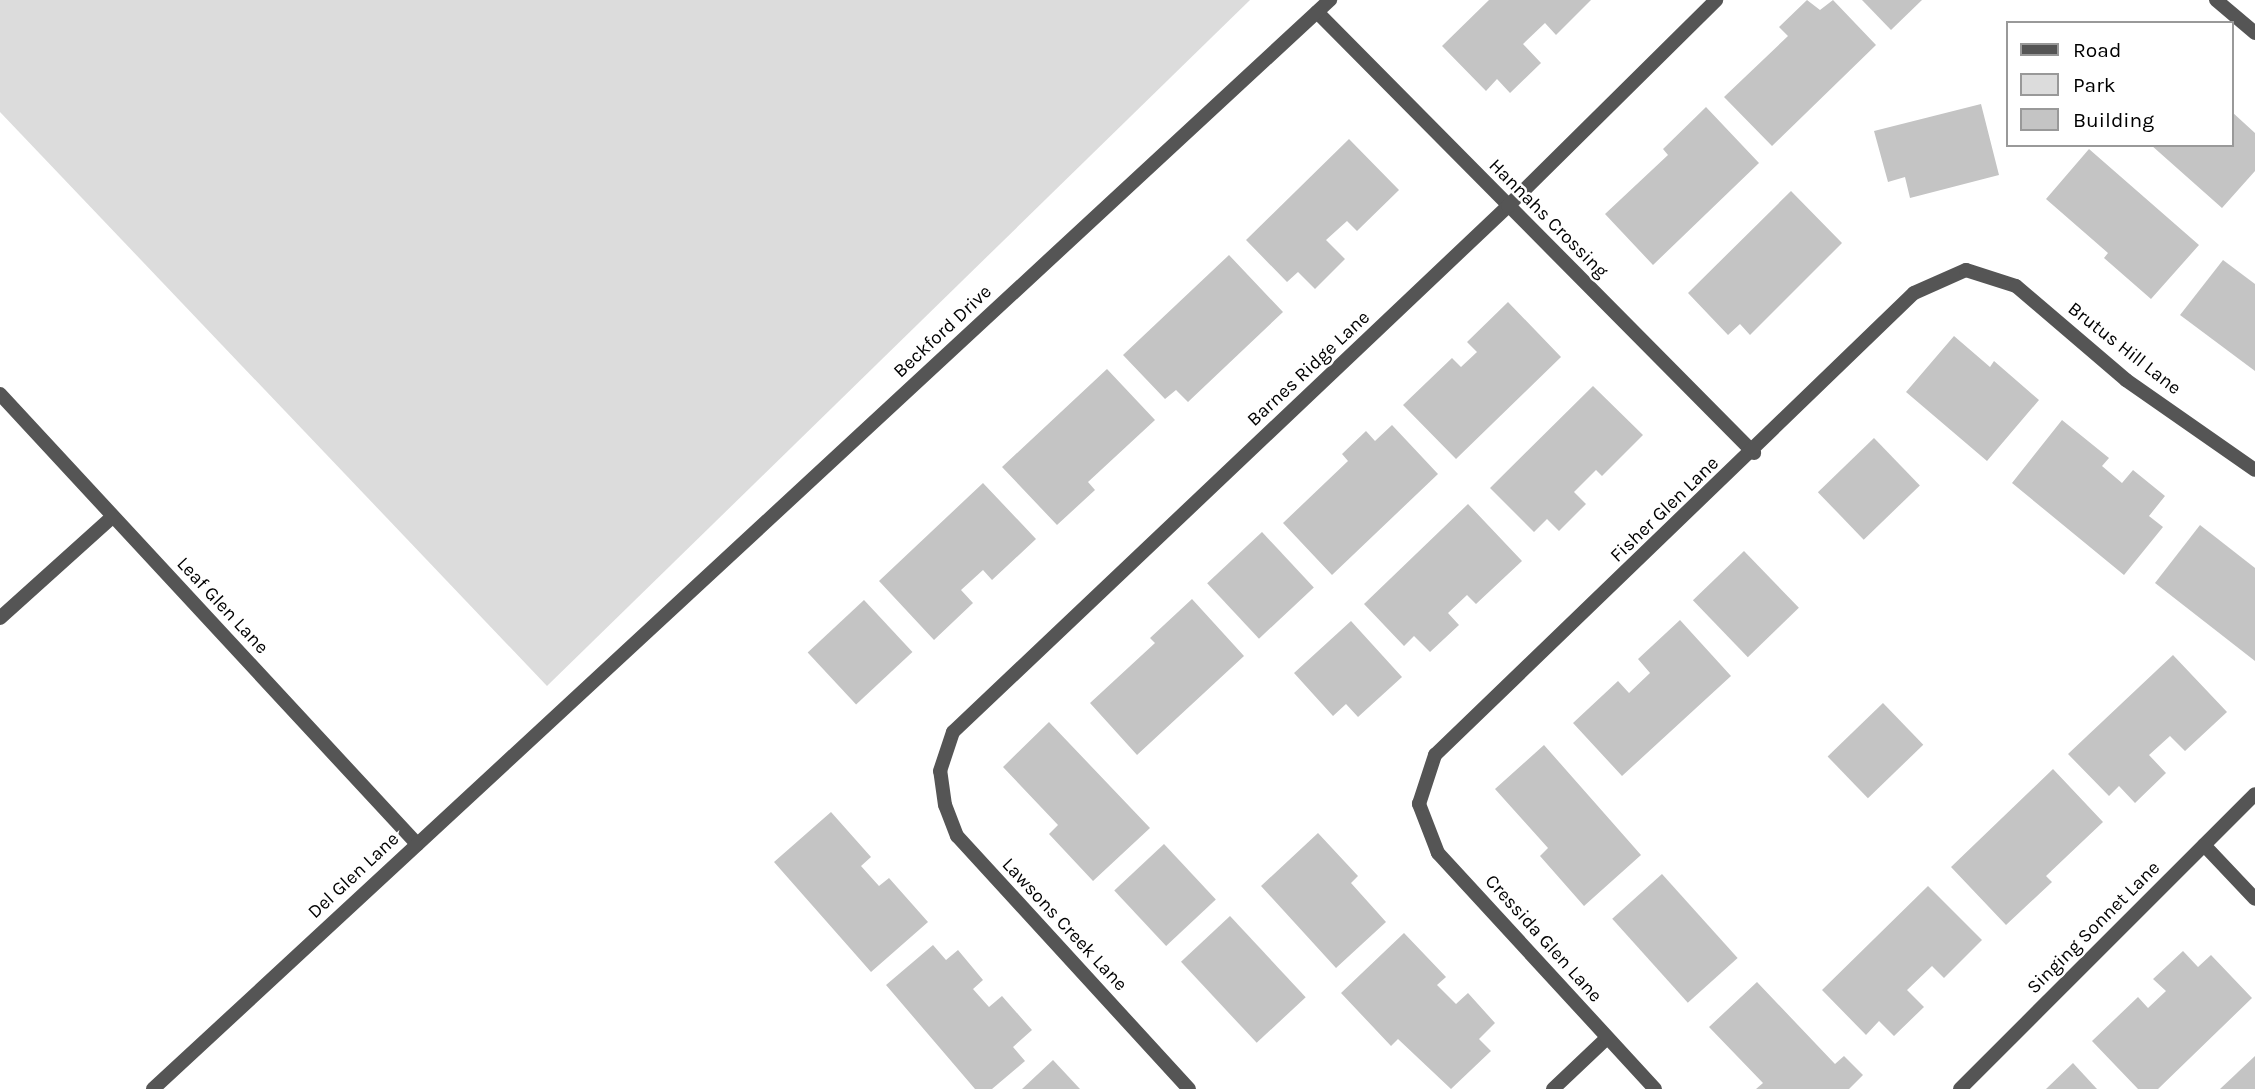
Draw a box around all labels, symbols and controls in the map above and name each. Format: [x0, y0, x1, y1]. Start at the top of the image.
legend [2007, 21, 2234, 147]
text: Road [2073, 38, 2121, 62]
text: Park [2073, 73, 2116, 97]
text: Building [2073, 108, 2154, 132]
street label: Hannahs Crossing [1484, 155, 1612, 283]
street label: Beckford Drive [889, 281, 997, 383]
street label: Brutus Hill Lane [2063, 298, 2185, 400]
street label: Barnes Ridge Lane [1243, 306, 1375, 432]
street label: Fisher Glen Lane [1606, 452, 1724, 568]
street label: Leaf Glen Lane [171, 553, 273, 659]
street label: Del Glen Lane [304, 828, 404, 924]
street label: Lawsons Creek Lane [997, 854, 1131, 996]
street label: Singing Sonnet Lane [2023, 857, 2165, 999]
street label: Cressida Glen Lane [1480, 870, 1606, 1008]

